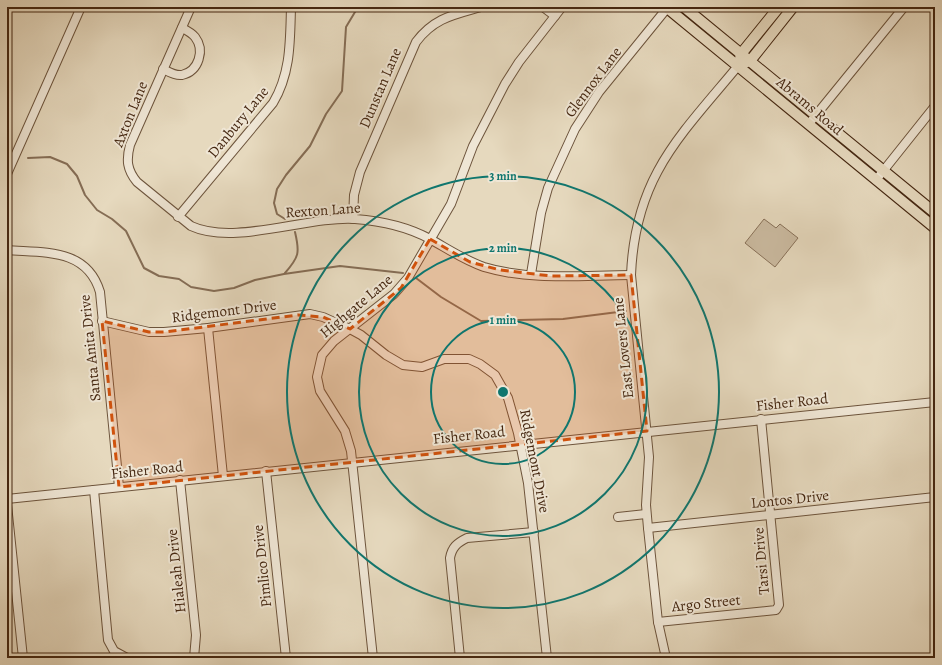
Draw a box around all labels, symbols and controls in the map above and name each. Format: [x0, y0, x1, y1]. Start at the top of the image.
street label: Glennox Lane [560, 42, 626, 121]
street label: Dunstan Lane [354, 44, 406, 131]
street label: Abrams Road [772, 72, 848, 140]
street label: Axton Lane [107, 78, 152, 151]
street label: Danbury Lane [203, 82, 273, 162]
text: 3 min [489, 168, 517, 184]
street label: Rexton Lane [285, 197, 362, 223]
text: 2 min [489, 240, 517, 256]
street label: Highgate Lane [315, 269, 397, 342]
street label: Santa Anita Drive [74, 293, 106, 402]
street label: Ridgemont Drive [171, 295, 278, 327]
street label: East Lovers Lane [608, 296, 638, 400]
text: 1 min [490, 312, 517, 328]
centre of rings [496, 385, 510, 399]
street label: Fisher Road [755, 388, 830, 416]
street label: Ridgemont Drive [515, 407, 555, 515]
street label: Fisher Road [432, 421, 507, 449]
street label: Fisher Road [110, 456, 185, 484]
street label: Lontos Drive [750, 485, 830, 513]
street label: Pimlico Drive [248, 523, 276, 608]
street label: Tarsi Drive [748, 526, 774, 595]
street label: Hialeah Drive [162, 528, 190, 614]
street label: Argo Street [670, 589, 741, 617]

